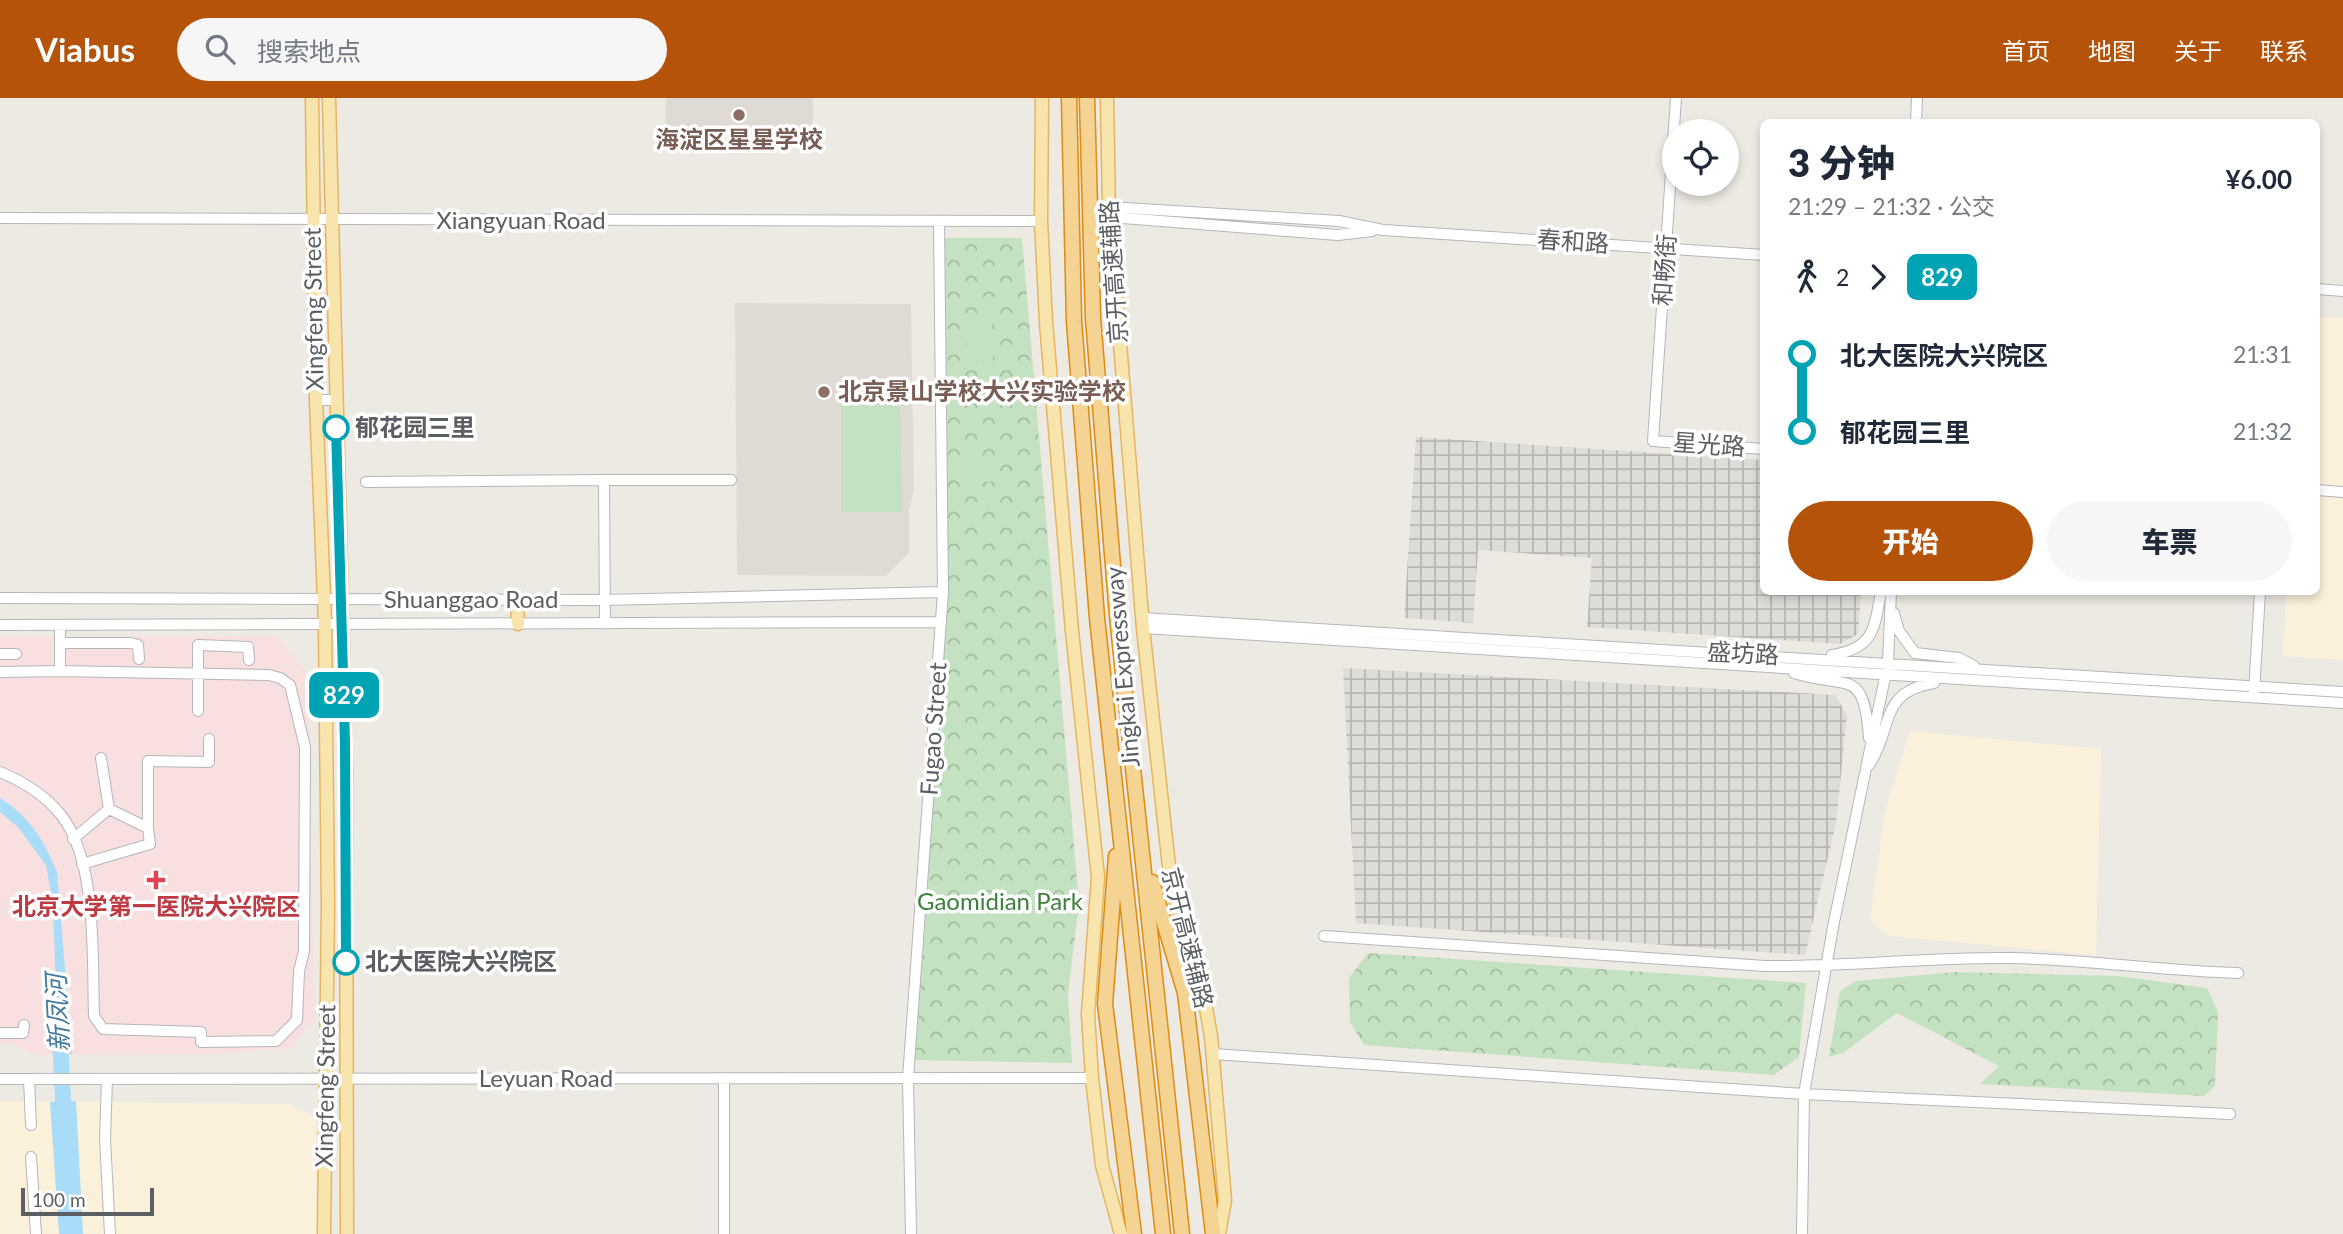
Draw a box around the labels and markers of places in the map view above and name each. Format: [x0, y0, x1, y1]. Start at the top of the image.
marker: 海淀区星星学校 [731, 107, 747, 123]
place label: 海淀区星星学校 [655, 124, 823, 153]
place label: 北京景山学校大兴实验学校 [838, 376, 1126, 405]
marker: 北京景山学校大兴实验学校 [816, 384, 832, 400]
place label: 郁花园三里 [355, 412, 475, 441]
marker: 郁花园三里 [323, 415, 349, 441]
marker: 北京大学第一医院大兴院区 [146, 870, 166, 890]
place label: 北京大学第一医院大兴院区 [12, 891, 300, 920]
place label: 北大医院大兴院区 [365, 946, 557, 975]
marker: 北大医院大兴院区 [333, 949, 359, 975]

